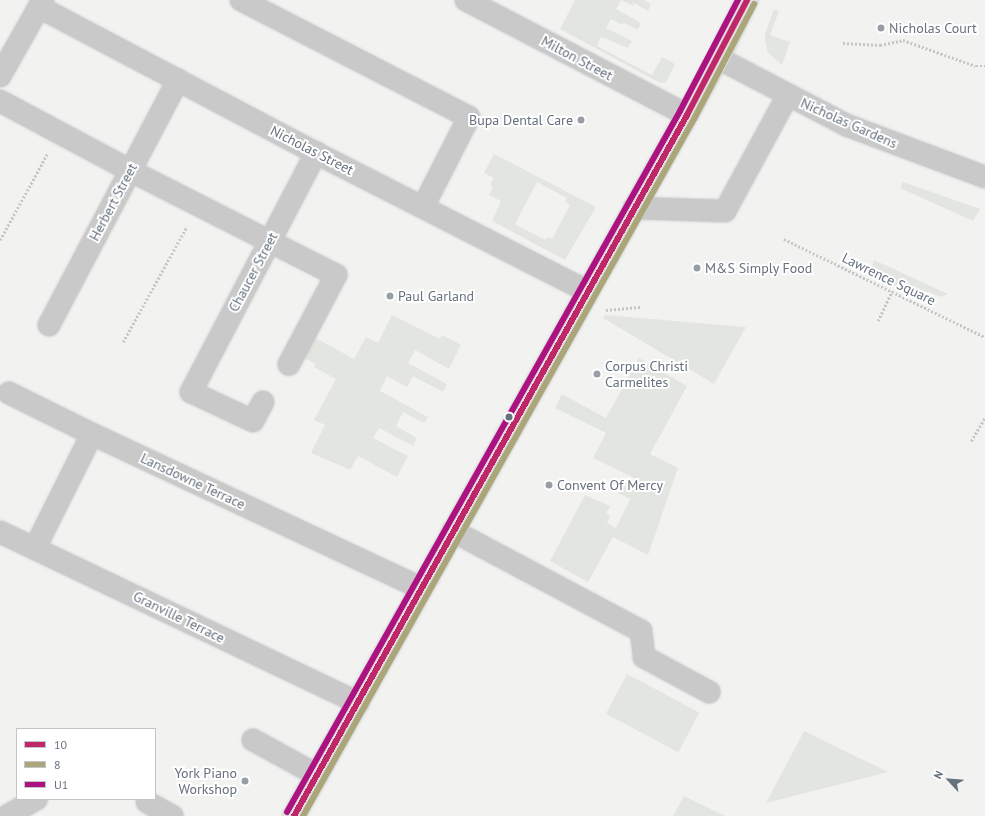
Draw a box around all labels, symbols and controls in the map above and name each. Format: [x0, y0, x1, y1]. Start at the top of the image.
place label: Nicholas Court [889, 20, 977, 36]
marker: Nicholas Court [876, 23, 886, 33]
street label: Milton Street [539, 32, 615, 84]
street label: Nicholas Gardens [798, 94, 900, 152]
place label: Bupa Dental Care [469, 112, 573, 128]
marker: Bupa Dental Care [576, 115, 586, 125]
street label: Nicholas Street [268, 122, 356, 178]
street label: Herbert Street [86, 160, 140, 244]
street label: Chaucer Street [225, 229, 281, 315]
street label: Lawrence Square [840, 249, 938, 309]
place label: M&S Simply Food [705, 260, 813, 276]
marker: M&S Simply Food [692, 263, 702, 273]
place label: Paul Garland [398, 288, 474, 304]
marker: Paul Garland [385, 291, 395, 301]
place label: Corpus Christi Carmelites [605, 358, 688, 390]
marker: Corpus Christi Carmelites [592, 369, 602, 379]
unlabelled marker [504, 412, 514, 422]
street label: Lansdowne Terrace [138, 449, 248, 513]
place label: Convent Of Mercy [557, 477, 663, 493]
marker: Convent Of Mercy [544, 480, 554, 490]
street label: Granville Terrace [130, 588, 228, 646]
legend [16, 728, 156, 800]
text: 10 [54, 737, 67, 752]
text: 8 [54, 757, 61, 772]
north arrow [929, 760, 969, 800]
place label: York Piano Workshop [174, 765, 237, 798]
text: N [930, 768, 946, 781]
marker: York Piano Workshop [240, 776, 250, 786]
text: U1 [54, 777, 68, 792]

